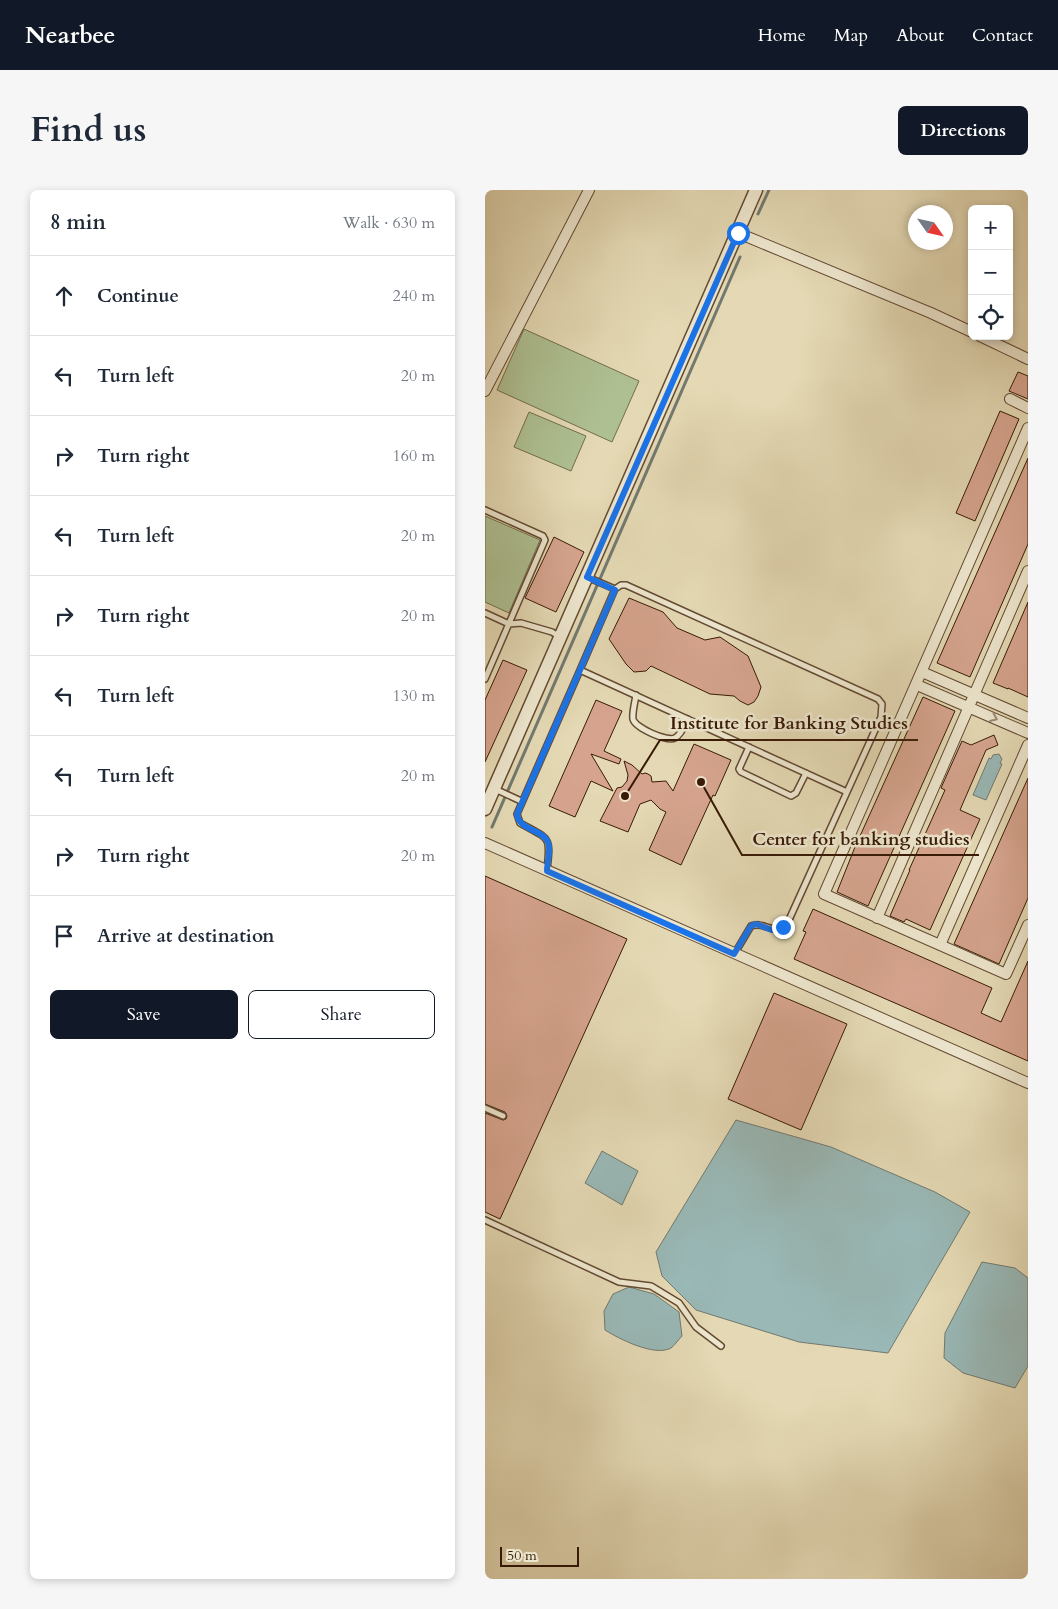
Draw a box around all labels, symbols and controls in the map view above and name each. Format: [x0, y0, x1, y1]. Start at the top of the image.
text: Nearbee [25, 19, 115, 52]
text: Home [758, 23, 806, 48]
text: Map [834, 23, 868, 48]
text: About [896, 23, 944, 48]
text: Contact [972, 23, 1033, 48]
text: Find us [30, 106, 146, 154]
button: Directions [898, 106, 1028, 155]
north arrow [908, 205, 953, 250]
map controls [968, 205, 1013, 340]
button: + [968, 205, 1013, 250]
text: 8 min [50, 208, 106, 237]
text: Walk · 630 m [343, 212, 435, 234]
route start [727, 222, 750, 245]
button: − [968, 250, 1013, 295]
icon: ahead [50, 282, 78, 310]
text: Continue [97, 283, 179, 309]
text: 240 m [393, 285, 435, 307]
button: locate [968, 295, 1013, 340]
icon: left [50, 362, 78, 390]
text: Turn left [97, 363, 174, 389]
text: 20 m [401, 365, 435, 387]
icon: right [50, 442, 78, 470]
text: Turn right [97, 443, 189, 469]
text: 160 m [393, 445, 435, 467]
icon: left [50, 522, 78, 550]
text: Turn left [97, 523, 174, 549]
text: 20 m [401, 525, 435, 547]
icon: right [50, 602, 78, 630]
text: Turn right [97, 603, 189, 629]
text: 20 m [401, 605, 435, 627]
icon: left [50, 682, 78, 710]
text: Turn left [97, 683, 174, 709]
text: 130 m [393, 685, 435, 707]
callout: Institute for Banking Studies [660, 707, 918, 740]
text: Institute for Banking Studies [670, 711, 908, 736]
one-way arrow [989, 712, 998, 723]
icon: left [50, 762, 78, 790]
text: Turn left [97, 763, 174, 789]
text: 20 m [401, 765, 435, 787]
callout: Center for banking studies [742, 822, 979, 855]
text: Center for banking studies [752, 827, 970, 852]
icon: right [50, 842, 78, 870]
text: Turn right [97, 843, 189, 869]
text: 20 m [401, 845, 435, 867]
route end [772, 916, 795, 939]
icon: arrive [50, 922, 78, 950]
text: Arrive at destination [97, 923, 274, 949]
button: Save [50, 990, 238, 1039]
button: Share [248, 990, 435, 1039]
scale bar [500, 1544, 579, 1567]
text: 50 m [507, 1546, 537, 1565]

